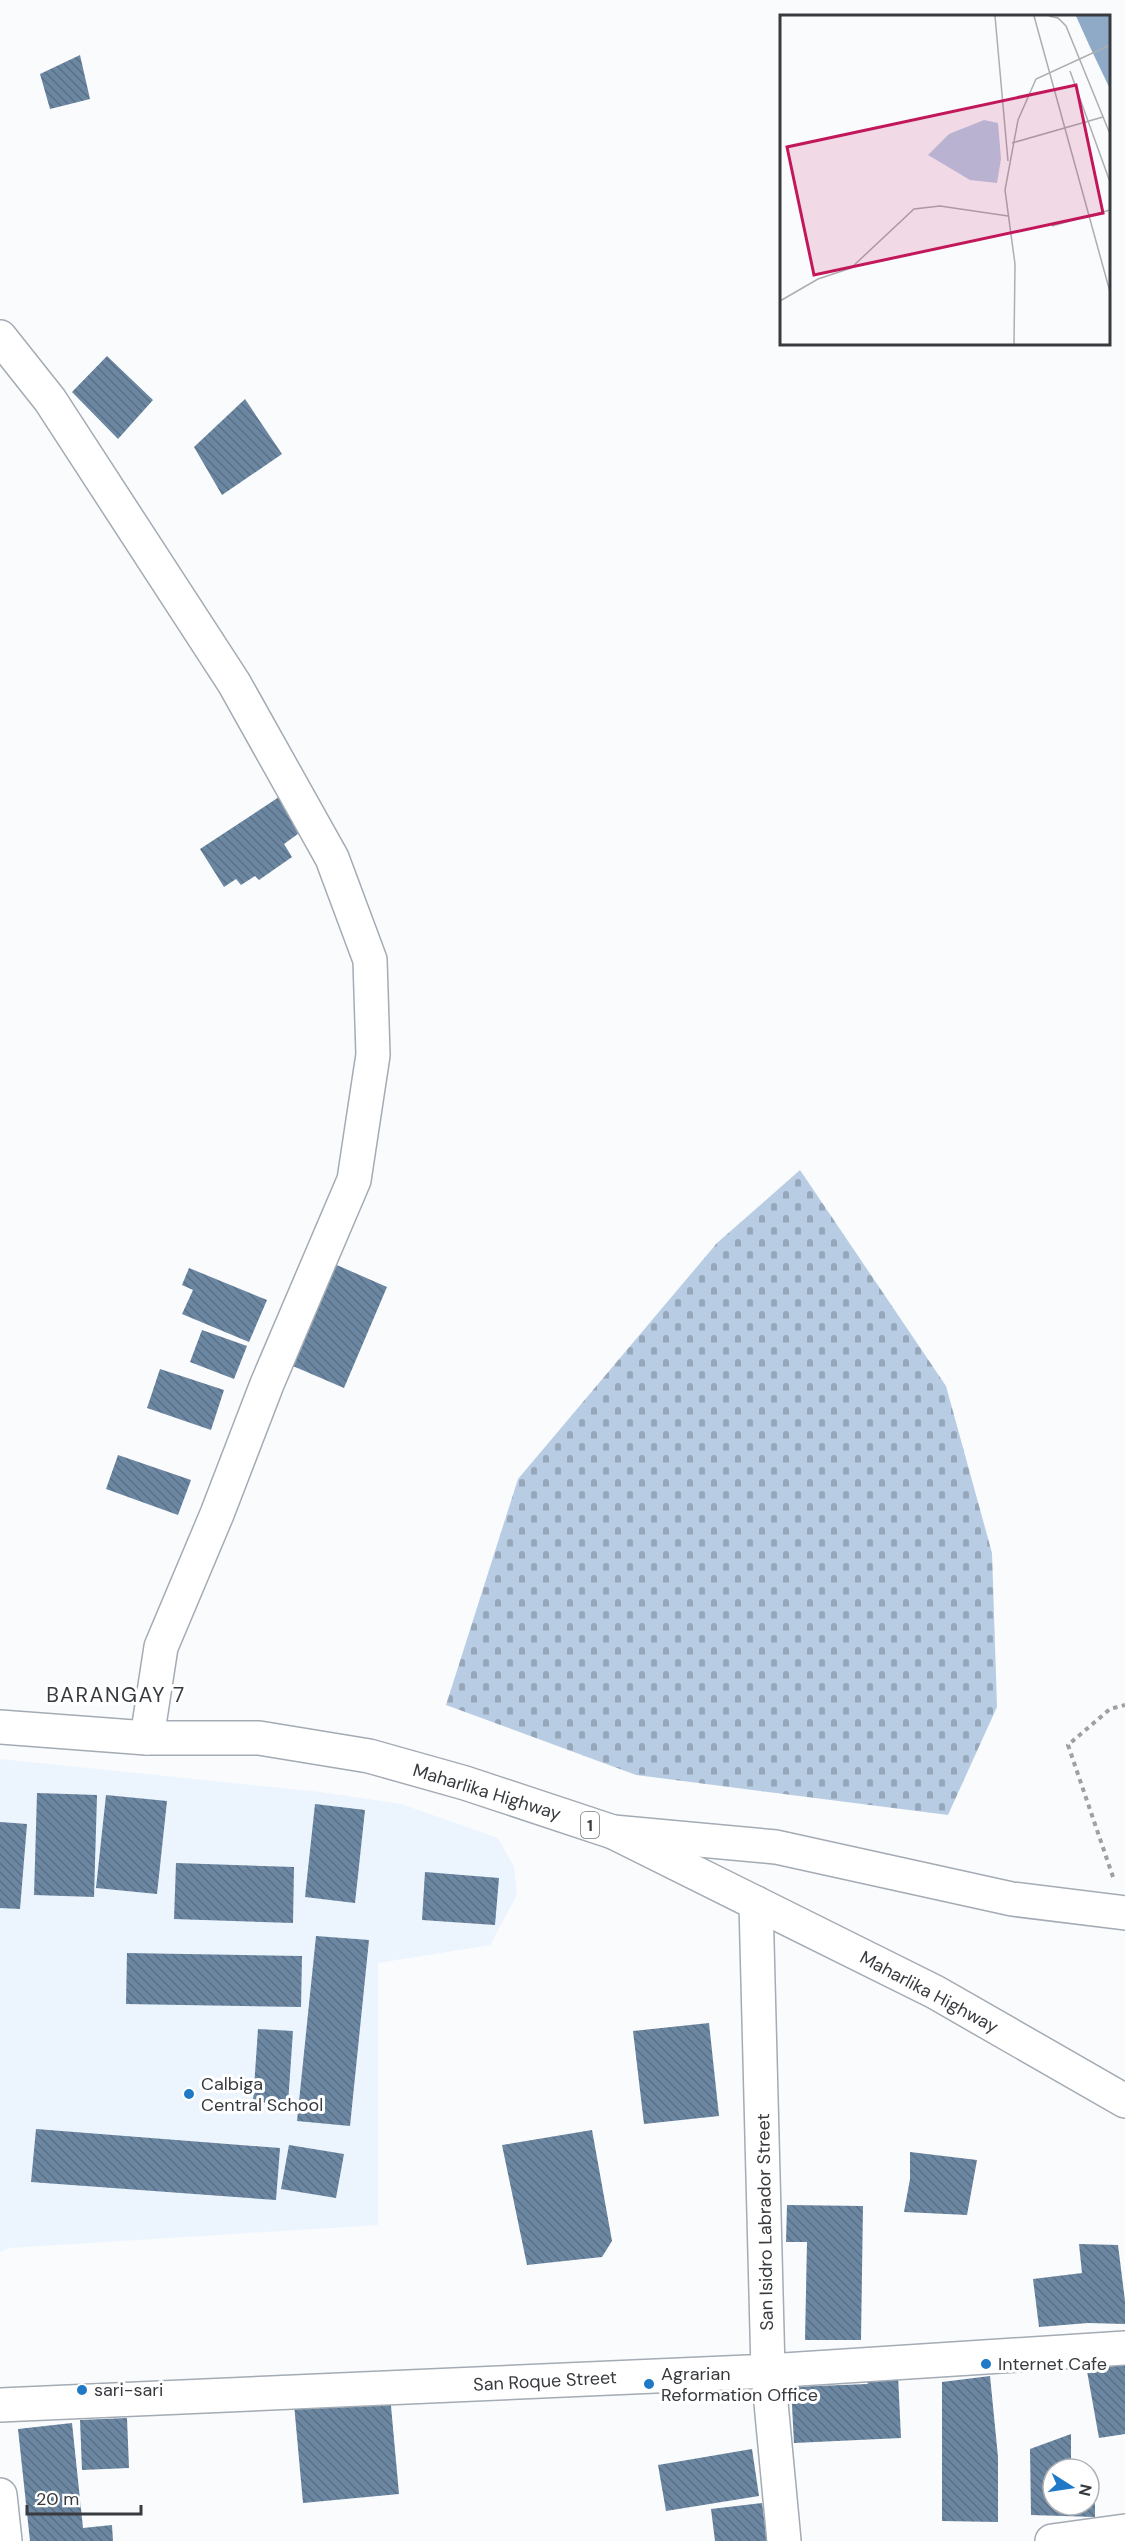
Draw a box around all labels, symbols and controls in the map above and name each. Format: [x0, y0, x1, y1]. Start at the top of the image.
inset map [780, 15, 1110, 345]
district label: BARANGAY 7 [46, 1681, 186, 1709]
street label: Maharlika Highway [410, 1758, 564, 1826]
road number: 1 [581, 1812, 599, 1838]
street label: Maharlika Highway [856, 1945, 1002, 2039]
place label: Calbiga Central School [201, 2072, 323, 2117]
marker: Calbiga Central School [182, 2087, 196, 2101]
street label: San Isidro Labrador Street [751, 2113, 779, 2331]
place label: Internet Cafe [998, 2352, 1107, 2376]
marker: Internet Cafe [979, 2357, 993, 2371]
place label: Agrarian Reformation Office [661, 2362, 818, 2407]
street label: San Roque Street [473, 2365, 617, 2397]
marker: Agrarian Reformation Office [642, 2377, 656, 2391]
place label: sari-sari [94, 2378, 163, 2402]
marker: sari-sari [75, 2383, 89, 2397]
north arrow [1041, 2457, 1101, 2517]
scale bar [27, 2478, 141, 2516]
text: N [1074, 2482, 1097, 2498]
text: 20 m [36, 2487, 79, 2511]

